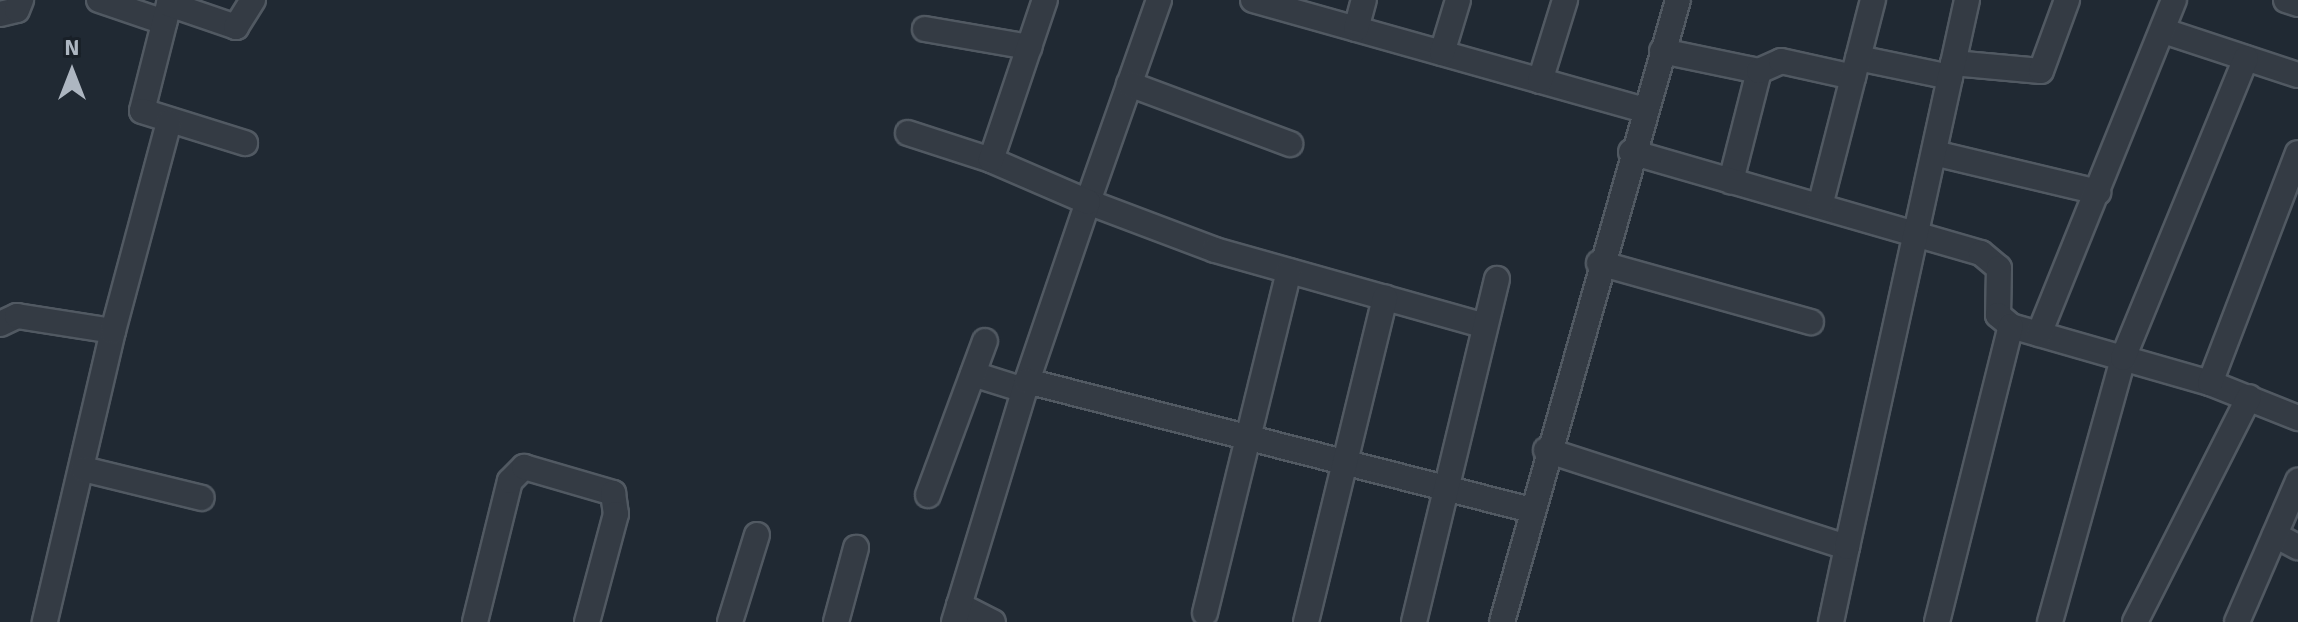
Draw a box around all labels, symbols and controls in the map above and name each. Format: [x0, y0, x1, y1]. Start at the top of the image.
north arrow [32, 32, 112, 112]
text: N [64, 34, 80, 61]

